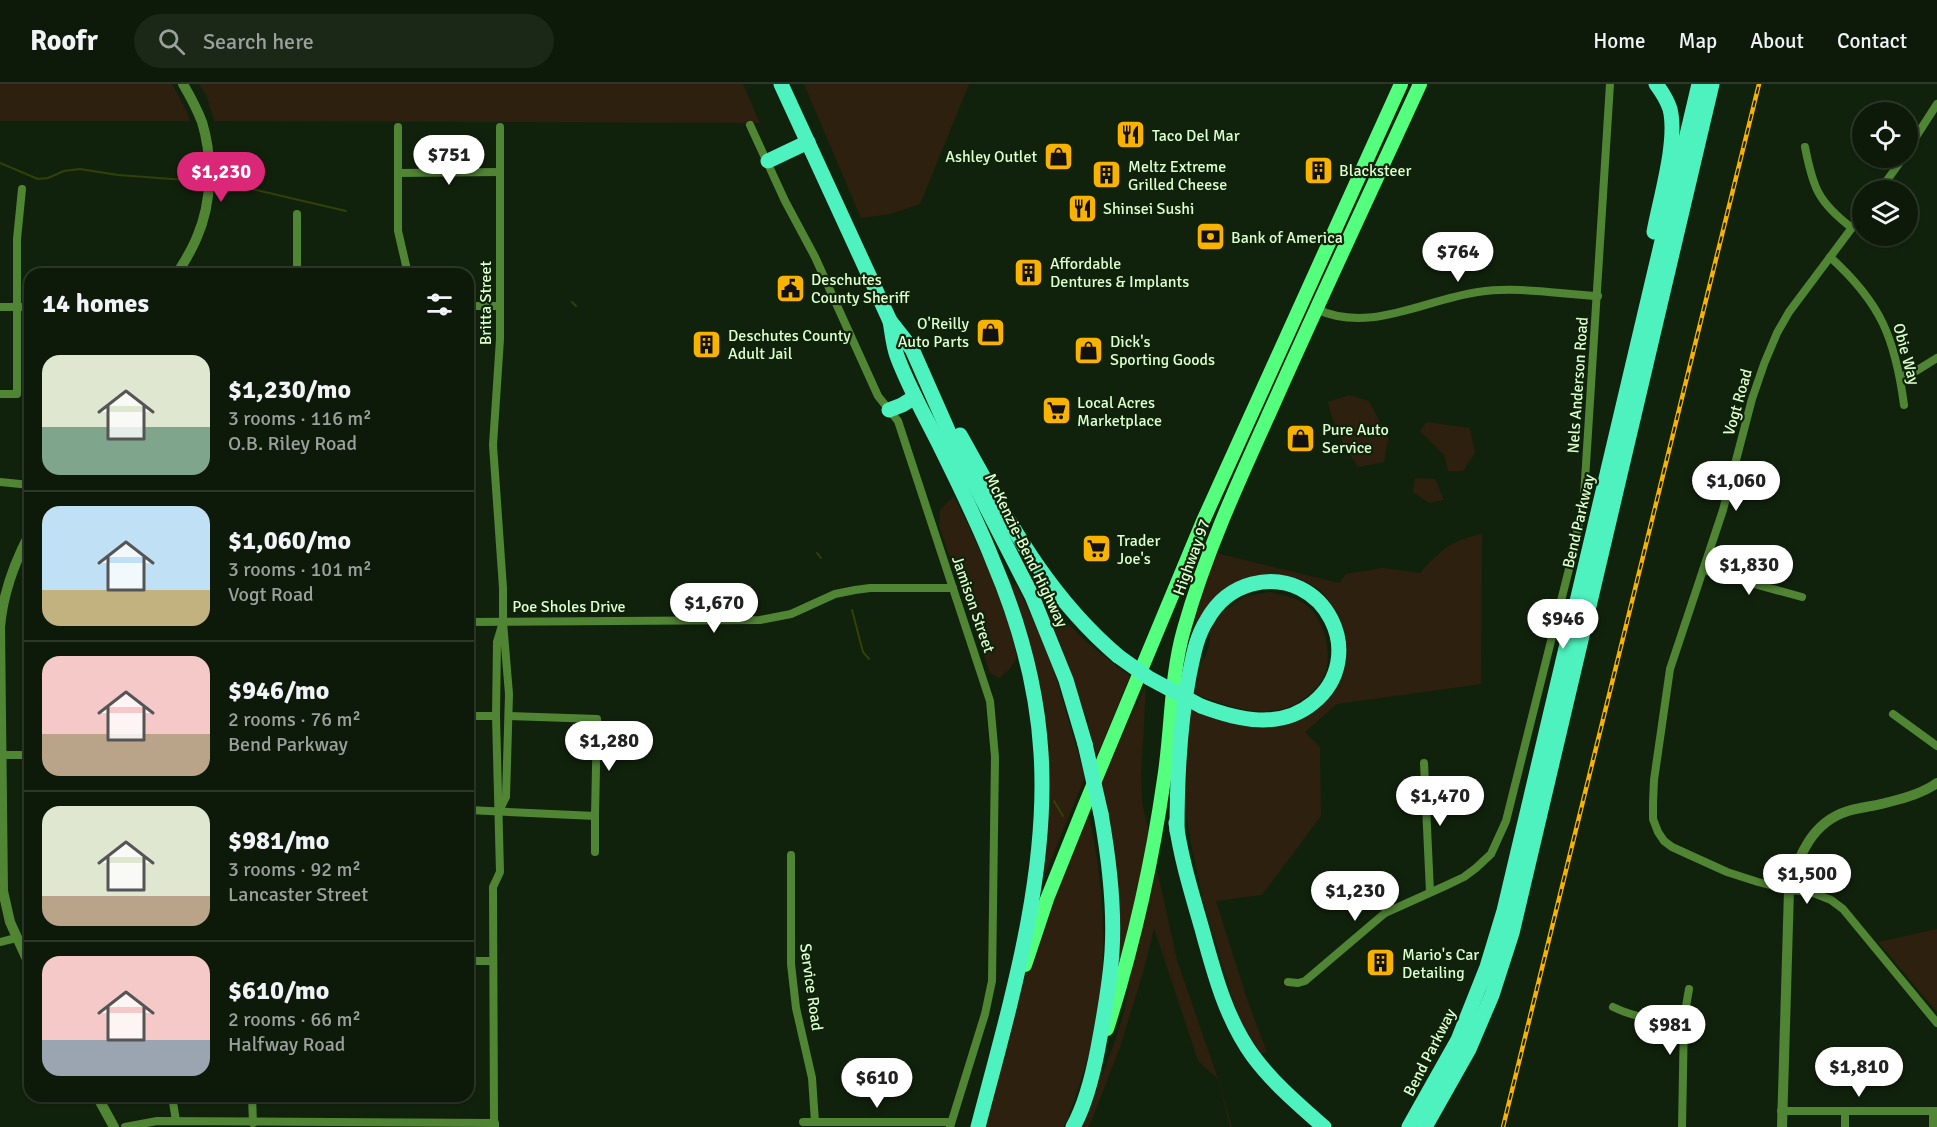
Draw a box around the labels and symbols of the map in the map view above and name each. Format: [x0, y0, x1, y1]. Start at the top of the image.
restaurant icon: Taco Del Mar [1115, 119, 1147, 151]
place label: Taco Del Mar [1152, 126, 1240, 146]
pin: $751 [413, 135, 485, 186]
shop icon: Ashley Outlet [1042, 140, 1074, 172]
place label: Ashley Outlet [945, 147, 1037, 167]
pin: $1,230 [172, 152, 270, 203]
building icon: Blacksteer [1302, 154, 1334, 186]
place label: Meltz Extreme Grilled Cheese [1128, 157, 1227, 195]
building icon: Meltz Extreme Grilled Cheese [1091, 159, 1123, 191]
place label: Blacksteer [1339, 161, 1411, 181]
restaurant icon: Shinsei Sushi [1066, 192, 1098, 224]
place label: Shinsei Sushi [1103, 199, 1194, 219]
bank icon: Bank of America [1194, 221, 1226, 253]
place label: Bank of America [1231, 228, 1343, 248]
pin: $764 [1422, 232, 1494, 283]
place label: Affordable Dentures & Implants [1050, 254, 1189, 292]
building icon: Affordable Dentures & Implants [1013, 256, 1045, 288]
street label: Britta Street [476, 260, 496, 345]
place label: Deschutes County Sheriff [811, 270, 910, 308]
public building icon: Deschutes County Sheriff [774, 272, 806, 304]
place label: O'Reilly Auto Parts [898, 314, 970, 352]
shop icon: O'Reilly Auto Parts [974, 316, 1006, 348]
street label: Nels Anderson Road [1563, 316, 1593, 454]
street label: Obie Way [1888, 321, 1924, 388]
place label: Deschutes County Adult Jail [728, 326, 851, 364]
building icon: Deschutes County Adult Jail [691, 328, 723, 360]
place label: Dick's Sporting Goods [1110, 332, 1215, 370]
shop icon: Dick's Sporting Goods [1073, 334, 1105, 366]
street label: Vogt Road [1719, 367, 1757, 438]
place label: Local Acres Marketplace [1077, 393, 1162, 431]
supermarket icon: Local Acres Marketplace [1040, 395, 1072, 427]
place label: Pure Auto Service [1322, 420, 1389, 458]
shop icon: Pure Auto Service [1285, 422, 1317, 454]
pin: $1,060 [1687, 461, 1785, 512]
street label: McKenzie-Bend Highway [980, 470, 1072, 631]
street label: Bend Parkway [1558, 472, 1600, 570]
street label: Highway 97 [1169, 517, 1215, 598]
place label: Trader Joe's [1117, 531, 1160, 569]
supermarket icon: Trader Joe's [1080, 533, 1112, 565]
pin: $1,830 [1700, 545, 1798, 596]
street label: Jamison Street [947, 553, 999, 656]
pin: $1,670 [665, 583, 763, 634]
street label: Poe Sholes Drive [512, 597, 626, 617]
pin: $946 [1527, 599, 1599, 650]
pin: $1,280 [560, 721, 658, 772]
pin: $1,470 [1391, 776, 1489, 827]
pin: $1,500 [1758, 854, 1856, 905]
pin: $1,230 [1306, 871, 1404, 922]
street label: Service Road [795, 942, 827, 1032]
place label: Mario's Car Detailing [1402, 945, 1479, 983]
building icon: Mario's Car Detailing [1365, 947, 1397, 979]
street label: Bend Parkway [1399, 1005, 1461, 1100]
pin: $981 [1634, 1005, 1706, 1056]
pin: $1,810 [1810, 1047, 1908, 1098]
pin: $610 [841, 1058, 913, 1109]

